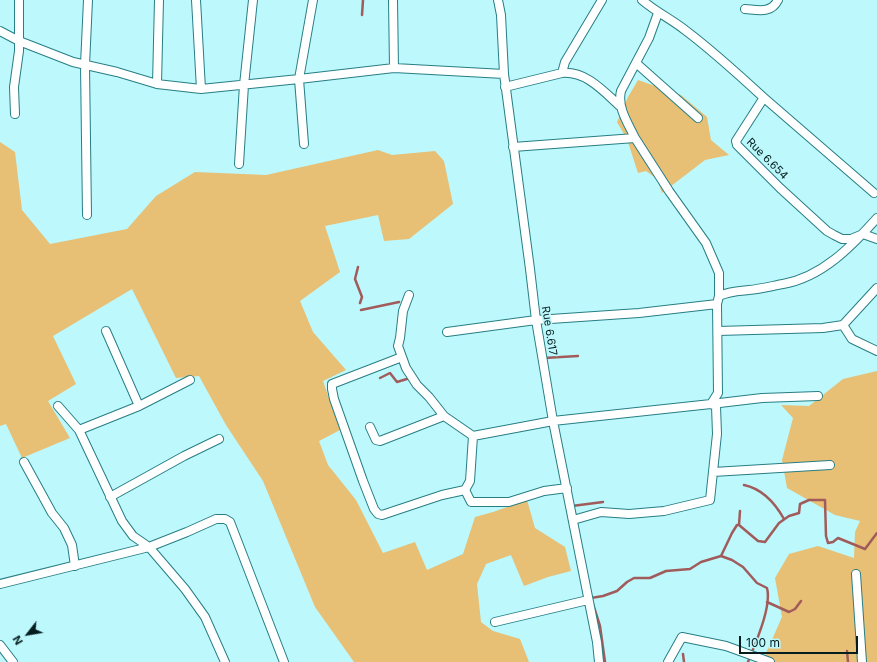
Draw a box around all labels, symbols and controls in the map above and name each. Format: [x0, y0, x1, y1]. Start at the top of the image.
street label: Rue 6.654 [744, 136, 790, 182]
street label: Rue 6.617 [539, 305, 559, 357]
north arrow [8, 614, 48, 654]
scale bar [741, 628, 860, 654]
text: N [10, 633, 26, 647]
text: 100 m [746, 635, 780, 650]

